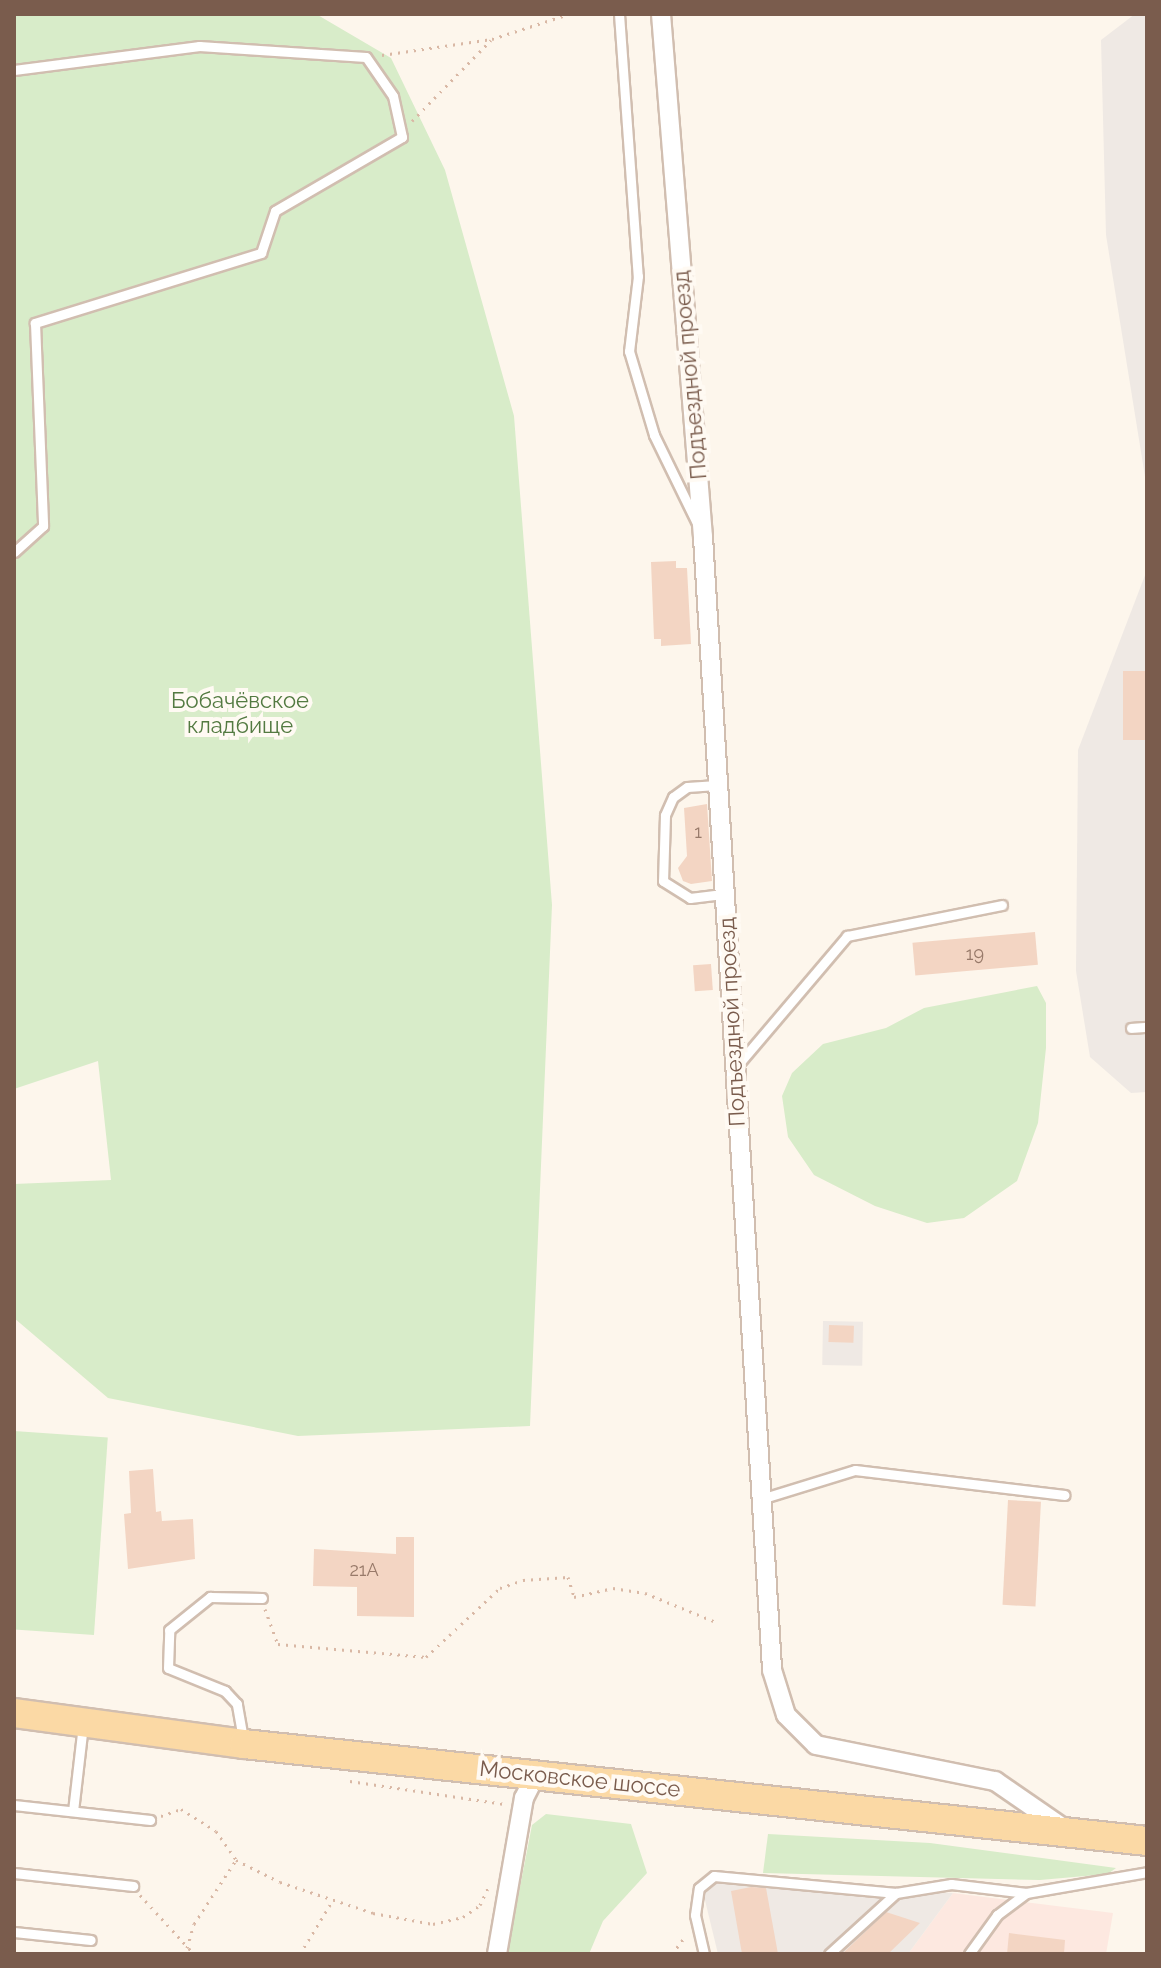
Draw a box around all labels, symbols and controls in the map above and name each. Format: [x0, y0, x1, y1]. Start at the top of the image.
street label: Подъездной проезд [668, 269, 712, 481]
park label: Бобачёвское кладбище [171, 687, 309, 738]
house number: 1 [694, 821, 702, 843]
street label: Подъездной проезд [713, 917, 751, 1127]
house number: 19 [966, 943, 984, 965]
house number: 21А [349, 1559, 379, 1581]
street label: Московское шоссе [478, 1755, 682, 1803]

